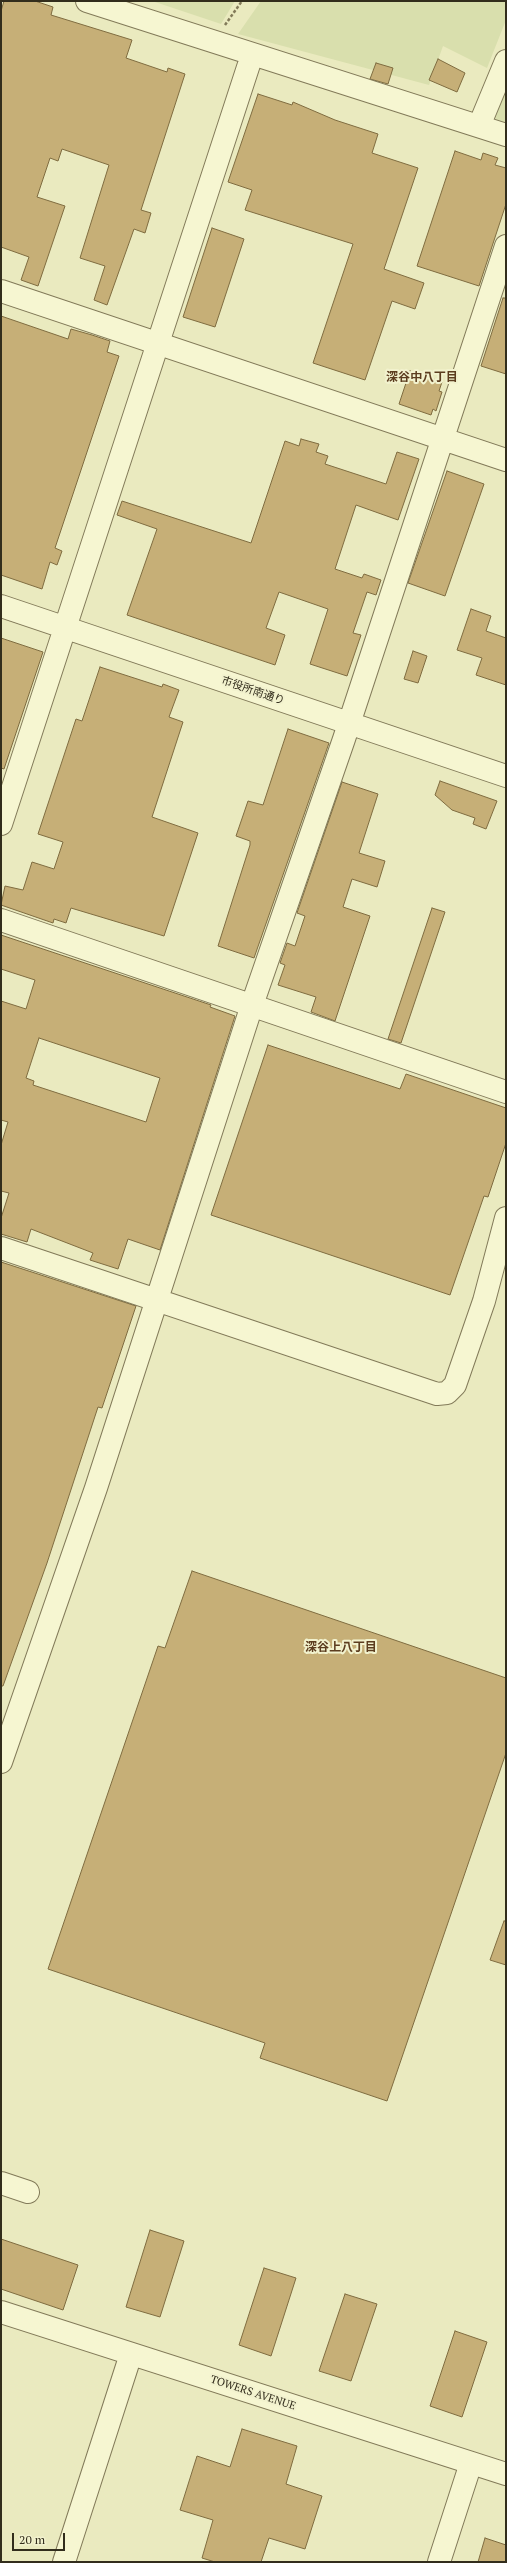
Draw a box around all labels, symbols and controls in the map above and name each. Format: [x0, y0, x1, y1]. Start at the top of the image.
district label: 深谷中八丁目 [386, 371, 458, 385]
street label: 市役所南通り [220, 674, 286, 708]
district label: 深谷上八丁目 [305, 1641, 377, 1655]
street label: TOWERS AVENUE [209, 2373, 297, 2413]
scale bar [14, 2525, 67, 2551]
text: 20 m [19, 2532, 45, 2547]

